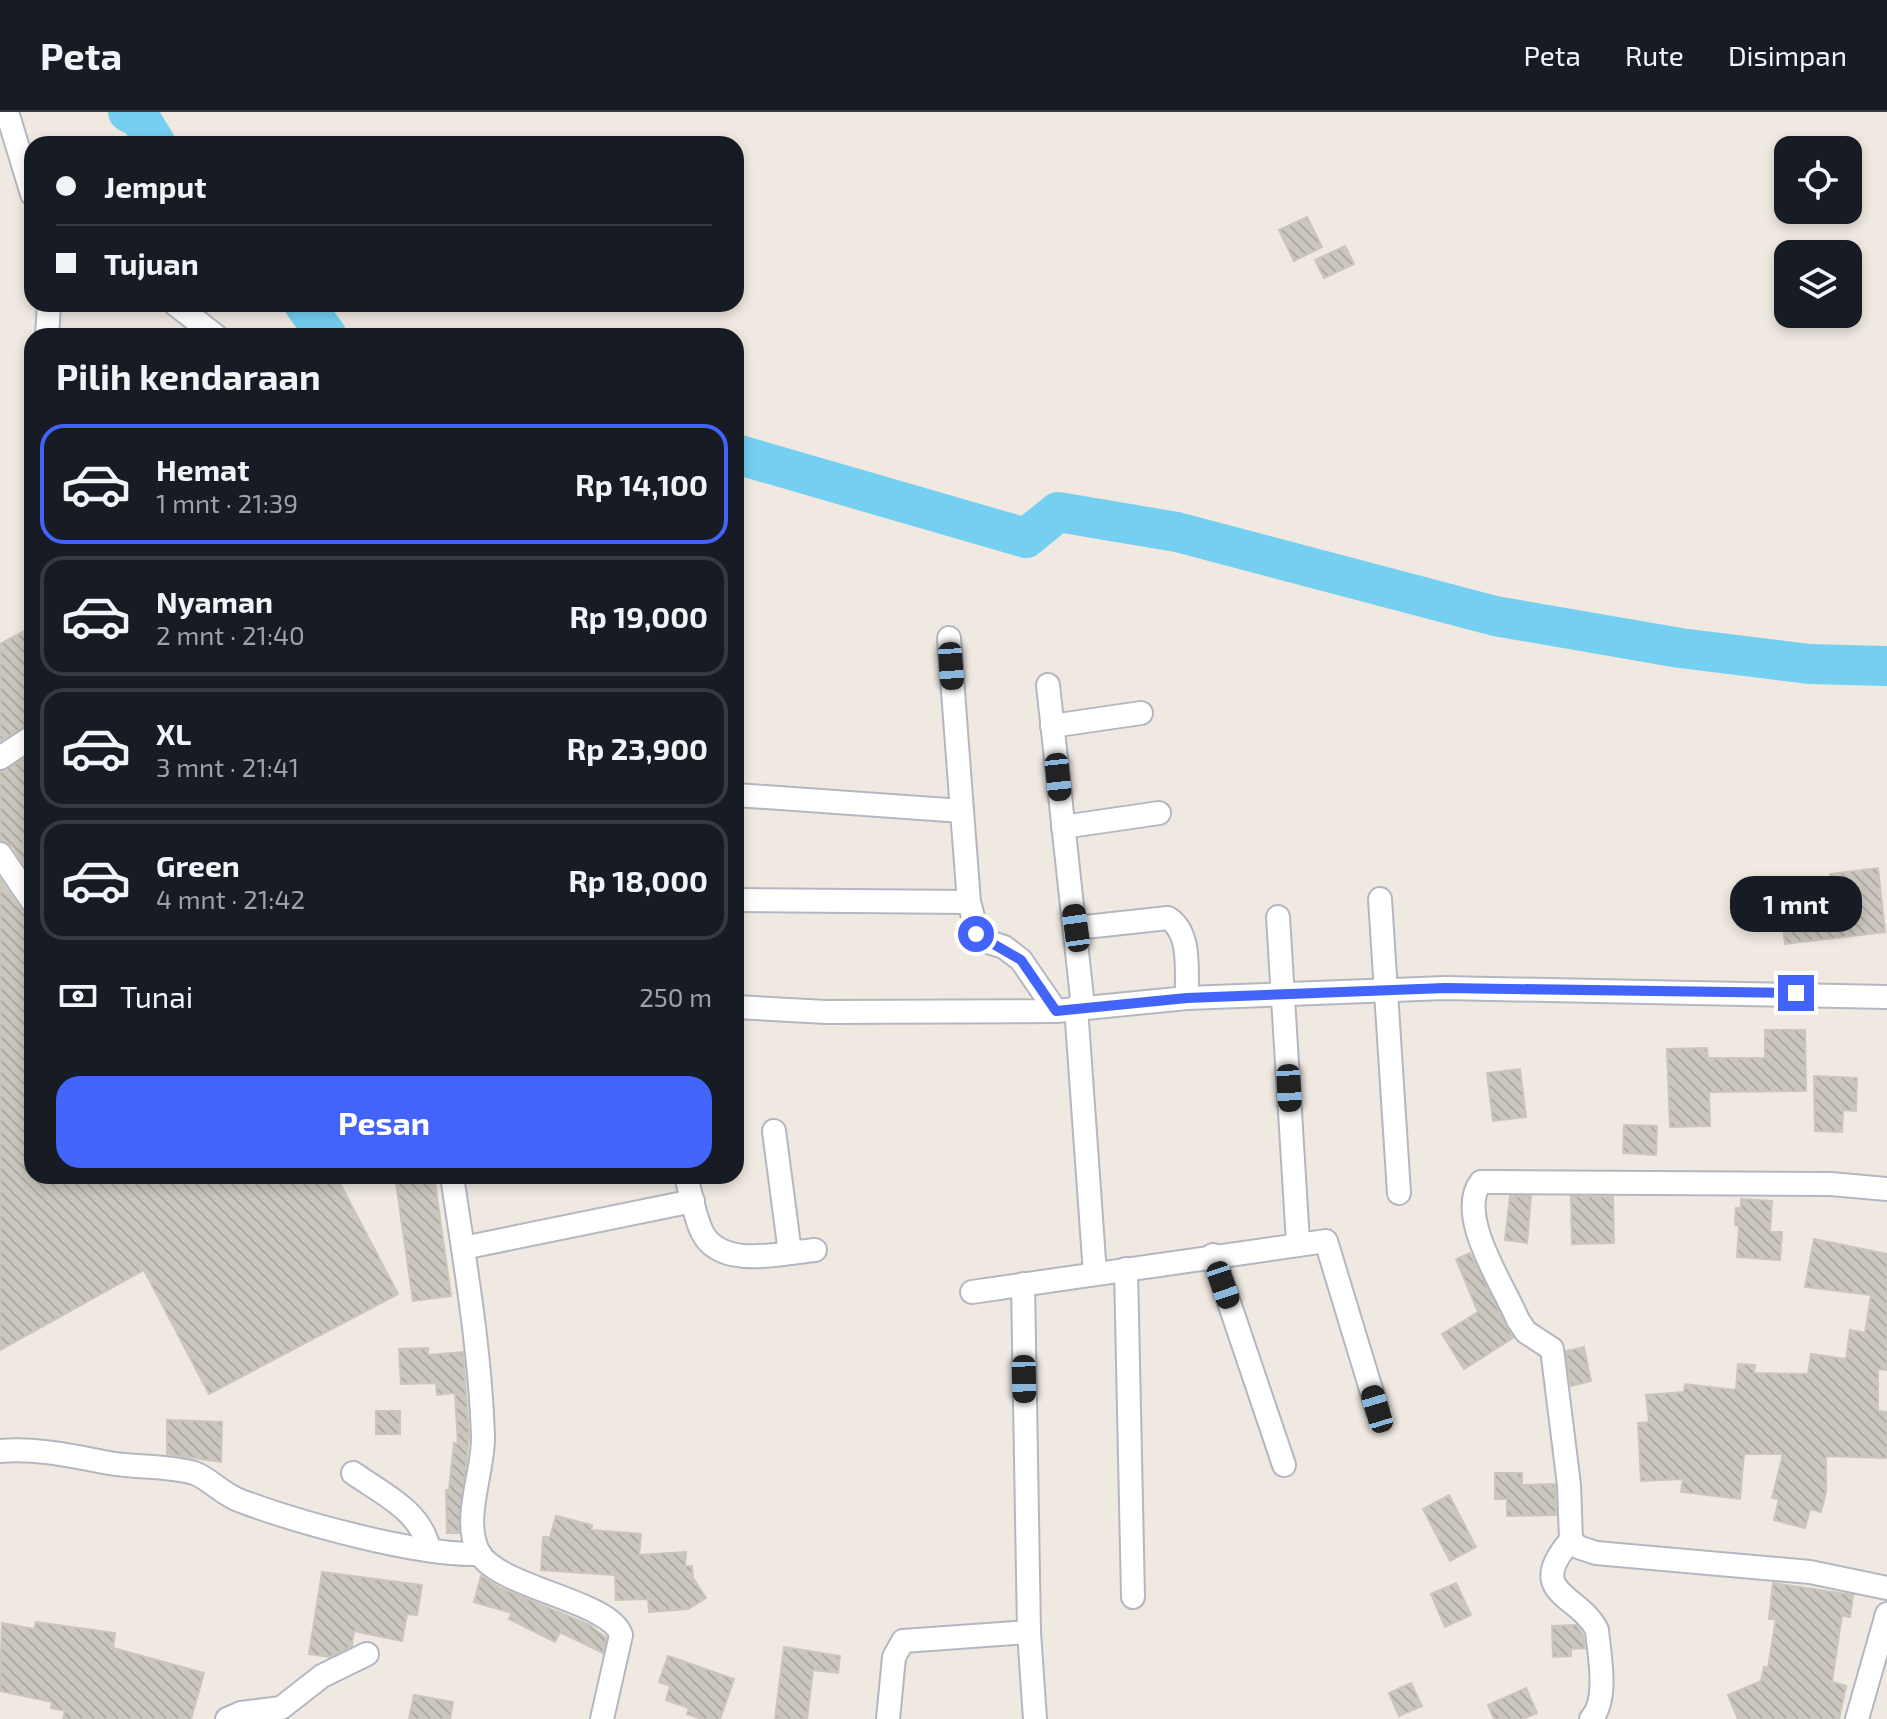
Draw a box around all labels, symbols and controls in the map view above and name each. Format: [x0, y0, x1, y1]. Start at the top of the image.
text: Peta [40, 32, 122, 78]
text: Peta [1523, 38, 1581, 72]
text: Rute [1625, 38, 1684, 72]
text: Disimpan [1728, 38, 1847, 72]
map controls [1774, 136, 1862, 328]
button: locate [1774, 136, 1862, 224]
text: Jemput [104, 168, 207, 204]
button: layers [1774, 240, 1862, 328]
text: Tujuan [104, 245, 199, 281]
text: Pilih kendaraan [56, 354, 321, 397]
icon: car [60, 448, 132, 520]
text: Hemat [156, 451, 249, 487]
text: Rp 14,100 [575, 466, 708, 502]
text: 1 mnt · 21:39 [156, 487, 298, 518]
icon: car [60, 580, 132, 652]
text: Nyaman [156, 583, 273, 619]
text: Rp 19,000 [569, 598, 708, 634]
text: 2 mnt · 21:40 [156, 619, 305, 650]
car [937, 641, 965, 691]
icon: car [60, 712, 132, 784]
text: XL [156, 715, 191, 751]
text: Rp 23,900 [567, 730, 708, 766]
text: 3 mnt · 21:41 [156, 751, 299, 782]
car [1044, 752, 1072, 802]
icon: car [60, 844, 132, 916]
text: Green [156, 847, 240, 883]
text: Rp 18,000 [568, 862, 708, 898]
callout: 1 mnt [1730, 877, 1862, 933]
text: 4 mnt · 21:42 [156, 883, 305, 914]
text: 1 mnt [1763, 888, 1829, 919]
car [1061, 903, 1091, 953]
route start [958, 916, 994, 952]
icon: cash [56, 974, 100, 1018]
route end [1778, 975, 1814, 1011]
text: Tunai [120, 978, 193, 1014]
text: 250 m [639, 981, 712, 1012]
car [1276, 1063, 1302, 1113]
button: Pesan [56, 1076, 712, 1168]
car [1204, 1258, 1242, 1312]
car [1012, 1355, 1036, 1403]
car [1359, 1383, 1395, 1435]

